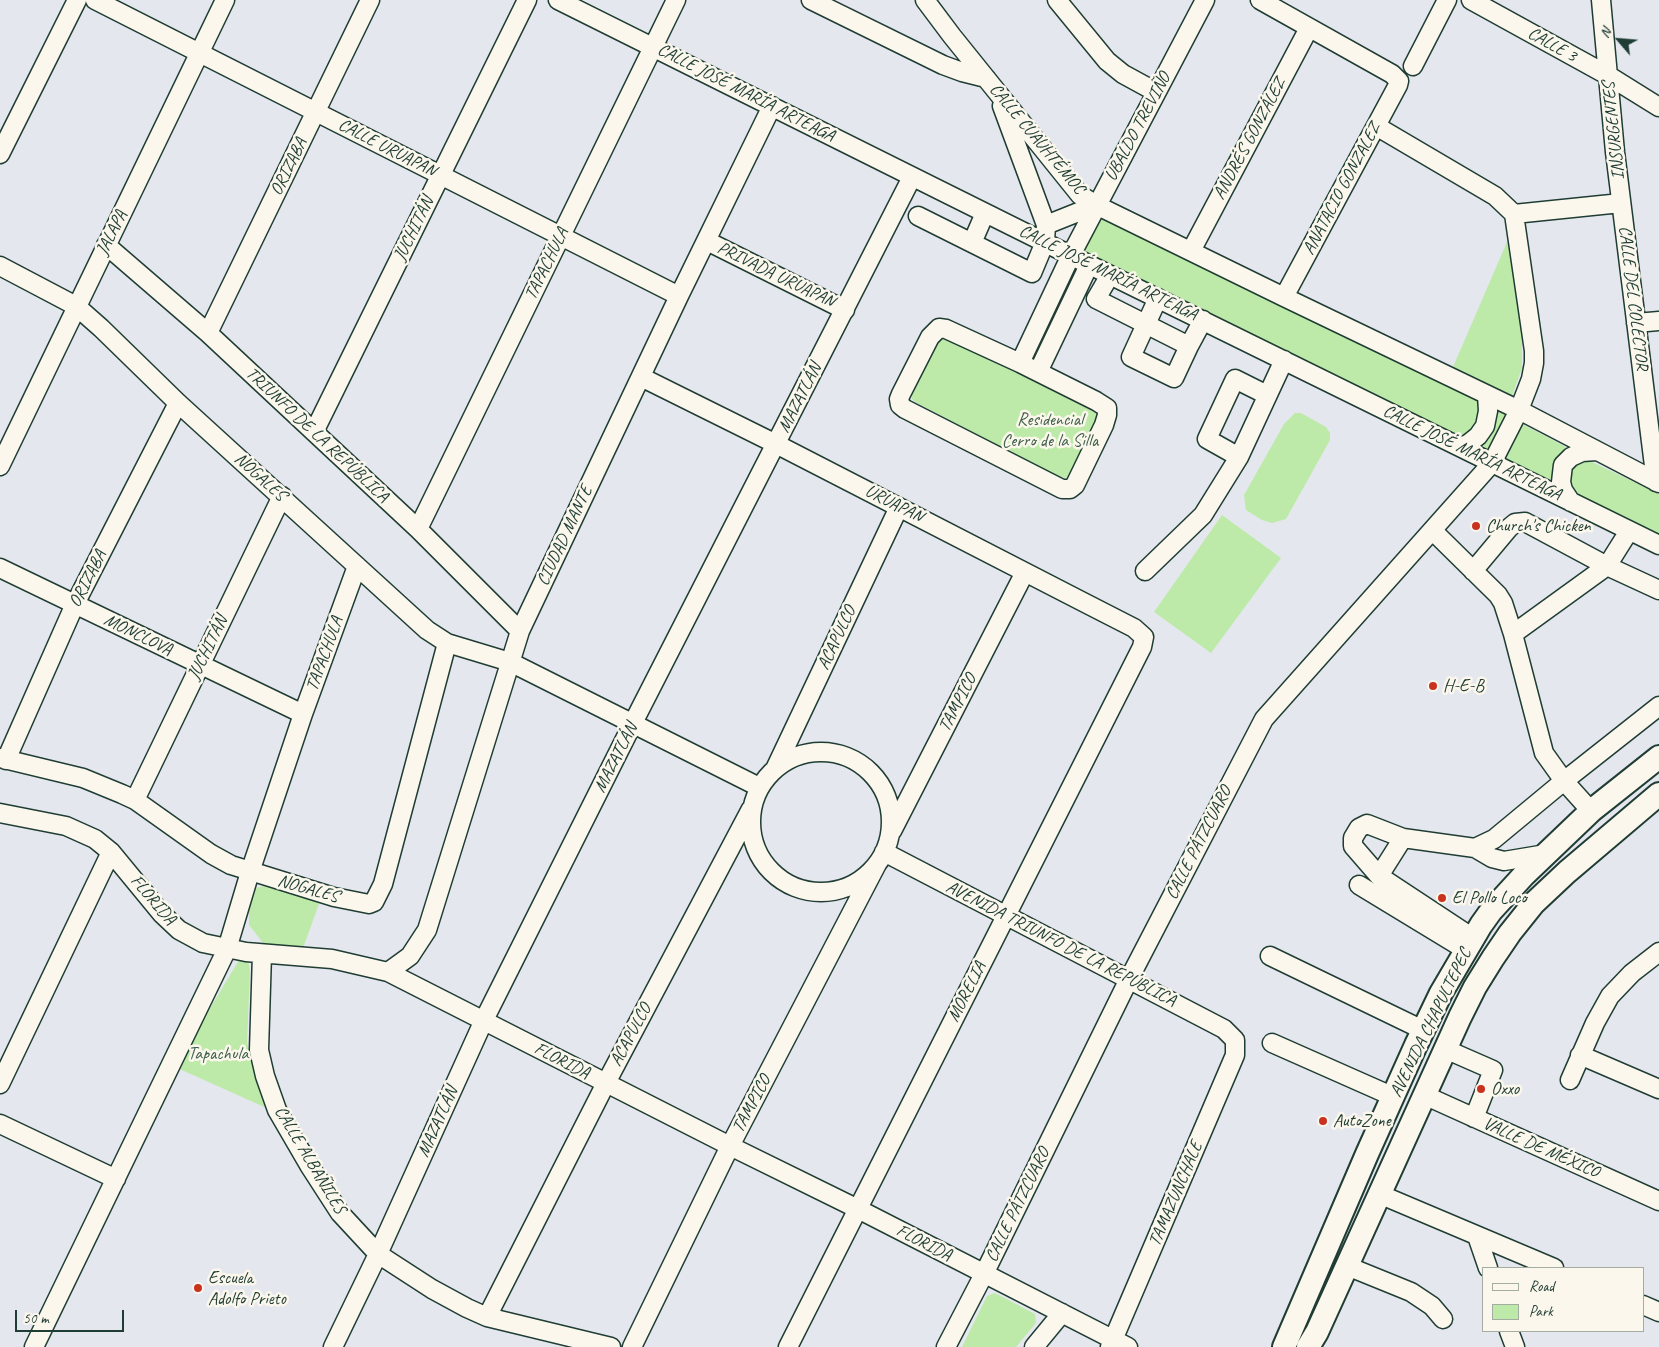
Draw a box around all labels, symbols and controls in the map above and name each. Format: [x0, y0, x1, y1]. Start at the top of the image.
north arrow [1594, 15, 1644, 65]
street label: CALLE 3 [1524, 23, 1580, 67]
text: N [1596, 25, 1615, 41]
street label: CALLE JOSÉ MARÍA ARTEAGA [654, 39, 838, 147]
street label: UBALDO TREVIÑO [1100, 69, 1176, 185]
street label: ANDRÉS GONZÁLEZ [1209, 75, 1291, 203]
street label: CALLE CUAUHTÉMOC [984, 79, 1090, 199]
street label: INSURGENTES [1598, 81, 1630, 181]
street label: CALLE URUAPAN [334, 114, 440, 182]
street label: ANATACIO GONZALEZ [1298, 119, 1386, 259]
street label: ORIZABA [266, 135, 312, 199]
street label: JUCHITÁN [389, 194, 439, 264]
street label: JALAPA [92, 207, 132, 259]
street label: CALLE JOSÉ MARÍA ARTEAGA [1015, 220, 1201, 326]
street label: TAPACHULA [520, 224, 574, 304]
street label: CALLE DEL COLECTOR [1613, 225, 1653, 371]
street label: PRIVADA URUAPAN [714, 237, 838, 313]
street label: MAZATLÁN [773, 360, 827, 436]
street label: TRIUNFO DE LA REPÚBLICA [241, 363, 393, 507]
street label: CALLE JOSÉ MARÍA ARTEAGA [1379, 400, 1565, 506]
park label: Residencial Cerro de la Silla [1002, 409, 1098, 452]
street label: NOGALES [230, 448, 290, 506]
street label: URUAPAN [861, 480, 927, 528]
street label: CIUDAD MANTE [532, 483, 598, 589]
place label: Church's Chicken [1486, 515, 1591, 537]
marker: Church's Chicken [1470, 520, 1482, 532]
street label: ORIZABA [65, 547, 111, 611]
street label: ACAPULCO [813, 603, 861, 673]
street label: MONCLOVA [100, 609, 176, 661]
street label: JUCHITÁN [183, 613, 233, 683]
street label: TAPACHULA [302, 614, 348, 694]
street label: TAMPICO [934, 670, 982, 736]
place label: H-E-B [1443, 675, 1484, 697]
marker: H-E-B [1427, 680, 1439, 692]
street label: MAZATLÁN [589, 720, 643, 796]
street label: CALLE PÁTZCUARO [1161, 783, 1237, 903]
street label: FLORIDA [125, 870, 181, 930]
street label: NOGALES [275, 870, 341, 908]
street label: AVENIDA TRIUNFO DE LA REPÚBLICA [942, 876, 1180, 1012]
place label: El Pollo Loco [1452, 887, 1527, 909]
marker: El Pollo Loco [1436, 892, 1448, 904]
street label: AVENIDA CHAPULTEPEC [1386, 945, 1476, 1101]
street label: MORELIA [943, 959, 991, 1025]
street label: ACAPULCO [606, 1000, 656, 1070]
street label: FLORIDA [531, 1038, 593, 1084]
park label: Tapachula [188, 1043, 248, 1065]
street label: TAMPICO [728, 1072, 776, 1136]
place label: Oxxo [1491, 1078, 1519, 1100]
street label: MAZATLÁN [413, 1083, 463, 1161]
marker: Oxxo [1475, 1083, 1487, 1095]
street label: CALLE ALBAÑILES [269, 1102, 351, 1218]
place label: AutoZone [1333, 1110, 1391, 1132]
street label: VALLE DE MÉXICO [1480, 1113, 1602, 1183]
marker: AutoZone [1317, 1115, 1329, 1127]
street label: TAMAZUNCHALE [1144, 1138, 1208, 1250]
street label: CALLE PÁTZCUARO [981, 1144, 1055, 1266]
street label: FLORIDA [893, 1220, 955, 1266]
place label: Escuela Adolfo Prieto [208, 1267, 286, 1310]
legend [1482, 1267, 1644, 1332]
text: Road [1529, 1277, 1554, 1296]
marker: Escuela Adolfo Prieto [192, 1282, 204, 1294]
scale bar [18, 1300, 126, 1332]
text: Park [1529, 1302, 1553, 1321]
text: 50 m [23, 1309, 49, 1328]

